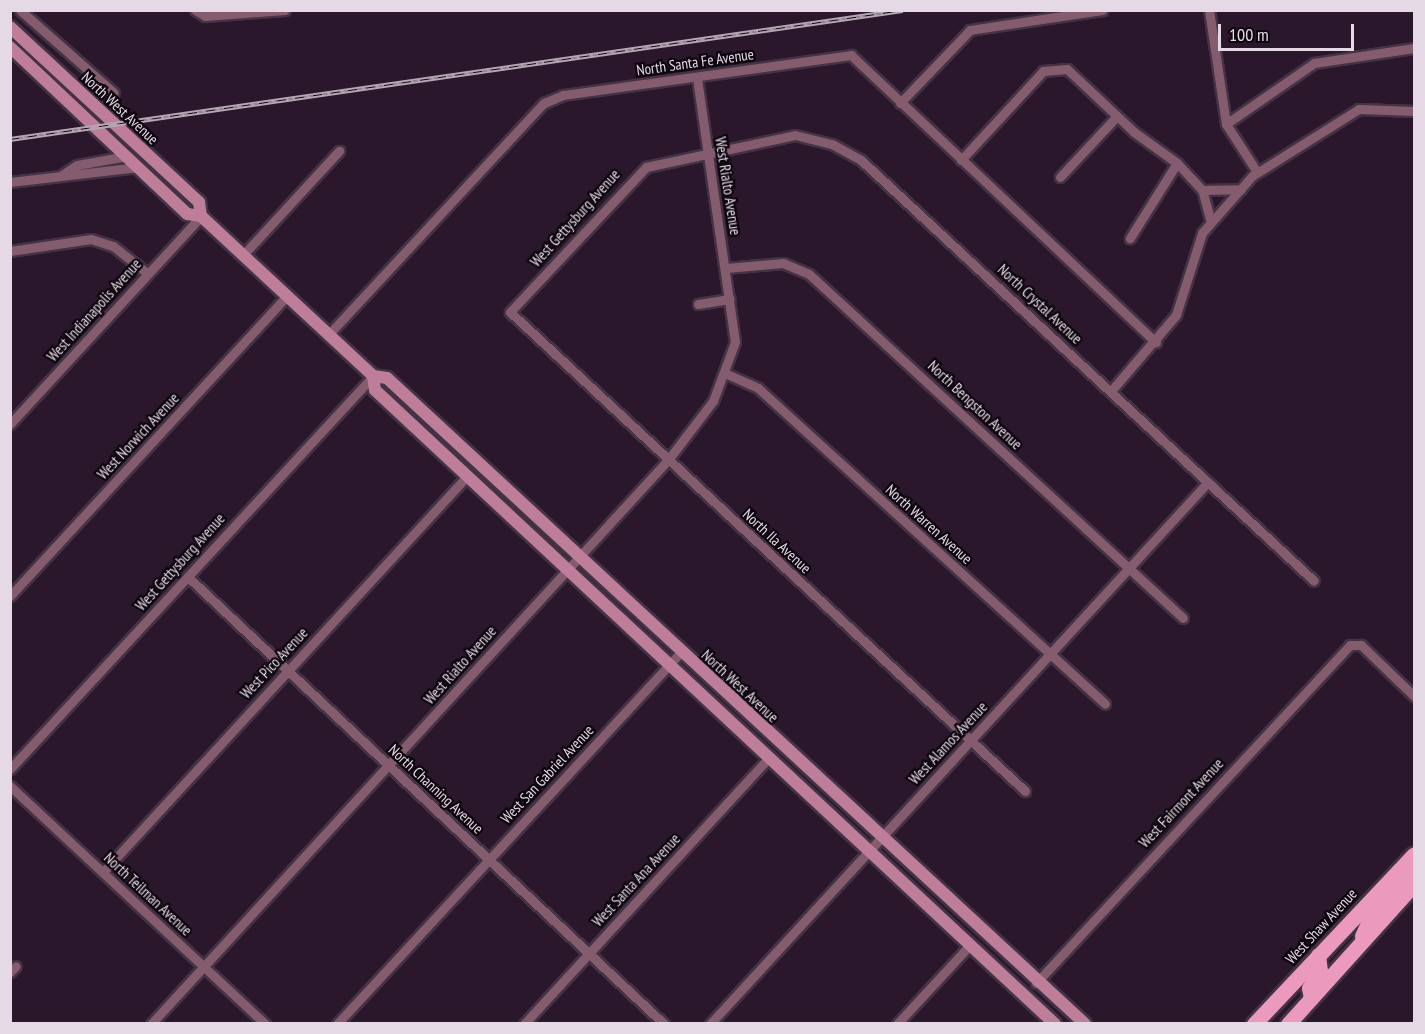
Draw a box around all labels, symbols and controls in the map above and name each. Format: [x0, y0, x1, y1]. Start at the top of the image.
scale bar [1221, 12, 1358, 50]
text: 100 m [1229, 23, 1269, 46]
street label: North Santa Fe Avenue [635, 45, 755, 79]
street label: North West Avenue [78, 68, 162, 148]
street label: West Rialto Avenue [711, 135, 745, 237]
street label: West Gettysburg Avenue [526, 165, 624, 271]
street label: West Indianapolis Avenue [43, 255, 145, 365]
street label: North Crystal Avenue [994, 260, 1086, 348]
street label: North Bengston Avenue [924, 357, 1026, 453]
street label: West Norwich Avenue [93, 389, 183, 483]
street label: North Warren Avenue [882, 480, 976, 568]
street label: North Ila Avenue [739, 505, 815, 577]
street label: West Gettysburg Avenue [131, 509, 229, 615]
street label: West Rialto Avenue [420, 622, 500, 708]
street label: West Pico Avenue [236, 624, 312, 702]
street label: North West Avenue [698, 646, 782, 726]
street label: West Alamos Avenue [905, 698, 991, 788]
street label: West San Gabriel Avenue [497, 721, 597, 827]
street label: North Channing Avenue [385, 740, 487, 838]
street label: West Fairmont Avenue [1135, 755, 1227, 851]
street label: West Santa Ana Avenue [588, 830, 684, 930]
street label: North Teilman Avenue [100, 848, 196, 940]
street label: West Shaw Avenue [1281, 884, 1361, 968]

